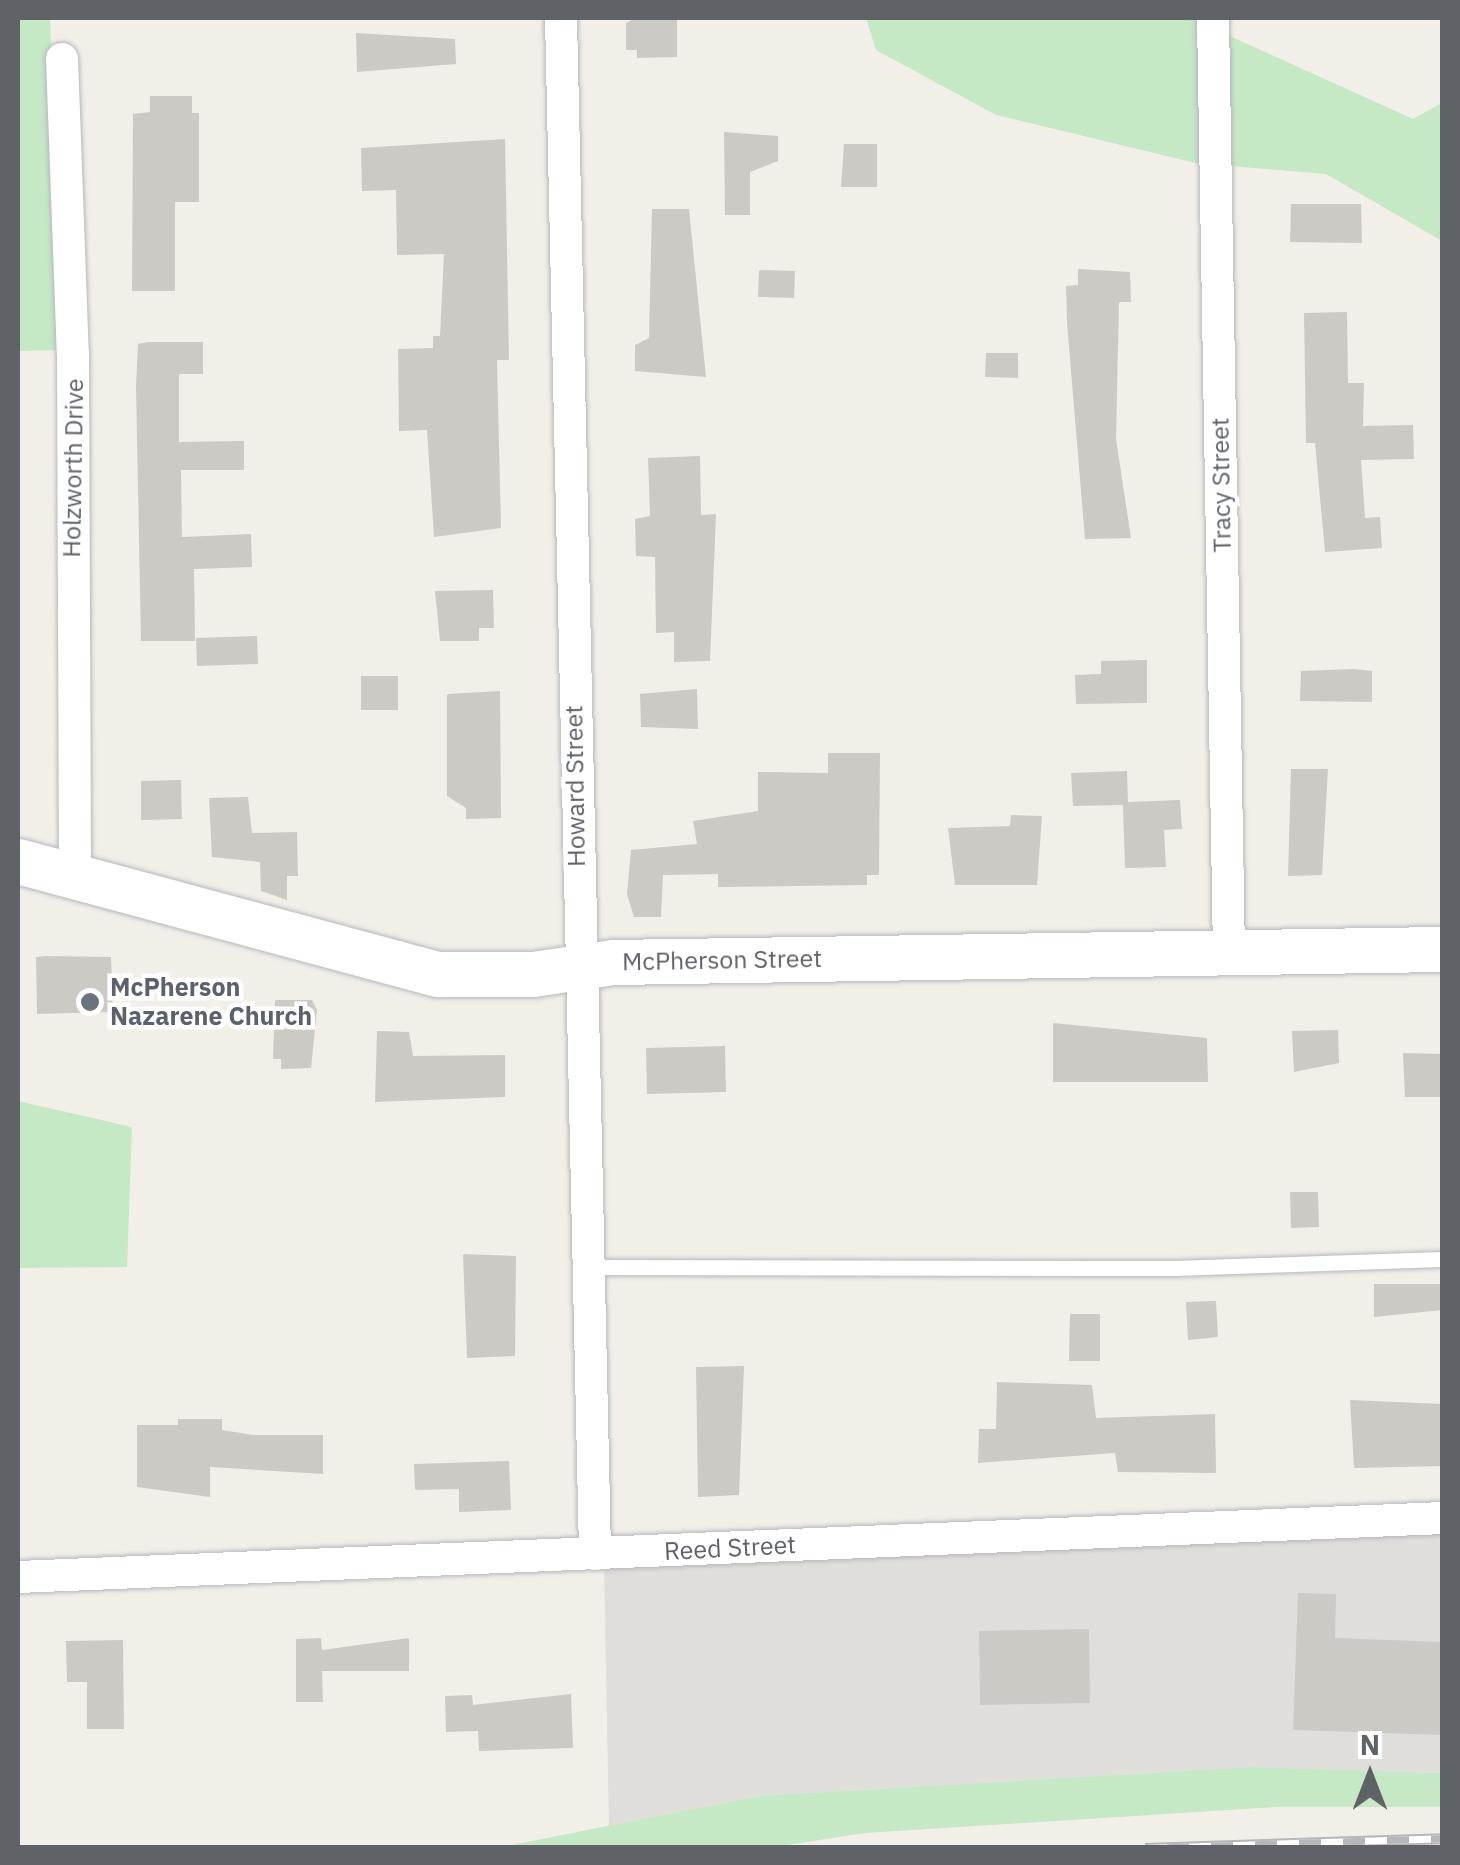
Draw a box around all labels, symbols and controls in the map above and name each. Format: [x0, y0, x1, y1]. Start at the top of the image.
street label: Holzworth Drive [56, 378, 90, 558]
street label: Tracy Street [1205, 417, 1237, 553]
street label: Howard Street [559, 705, 591, 867]
street label: McPherson Street [622, 943, 822, 977]
place label: McPherson Nazarene Church [110, 973, 312, 1032]
marker: McPherson Nazarene Church [79, 991, 101, 1013]
street label: Reed Street [663, 1530, 797, 1566]
north arrow [1320, 1725, 1420, 1825]
text: N [1360, 1726, 1380, 1763]

